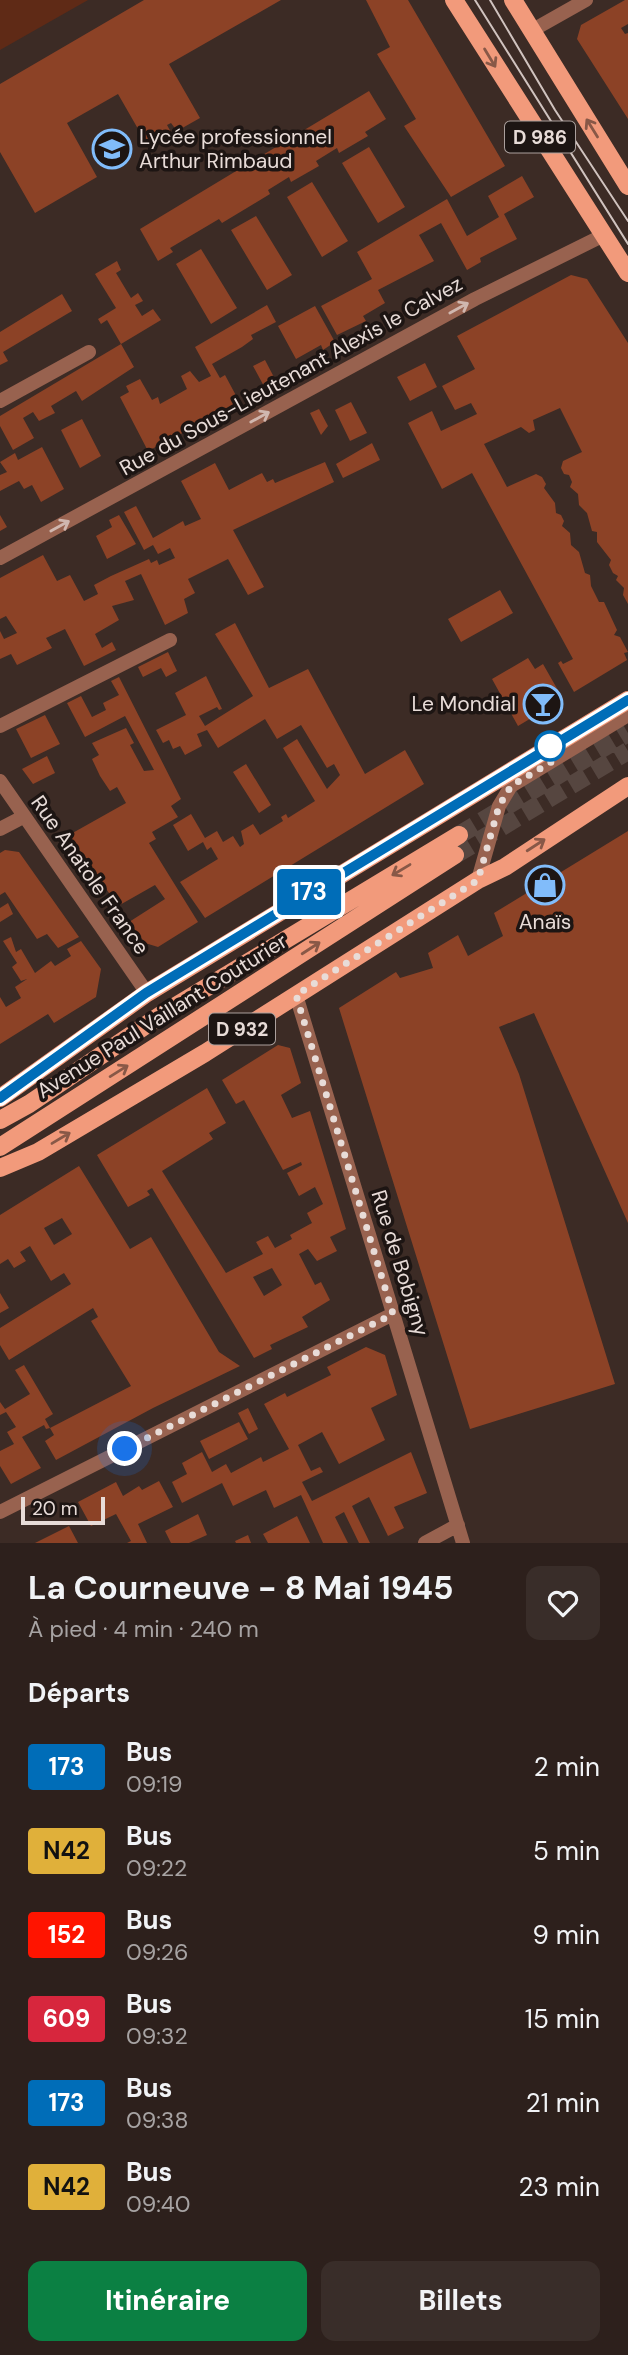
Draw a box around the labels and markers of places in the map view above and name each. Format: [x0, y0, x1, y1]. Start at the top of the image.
place label: Lycée professionnel Arthur Rimbaud [139, 123, 332, 175]
school or university icon: Lycée professionnel Arthur Rimbaud [91, 128, 133, 170]
bar icon: Le Mondial [522, 683, 564, 725]
place label: Le Mondial [411, 690, 516, 718]
unlabelled marker [535, 731, 565, 761]
shop icon: Anaïs [524, 864, 566, 906]
place label: Anaïs [519, 908, 571, 936]

